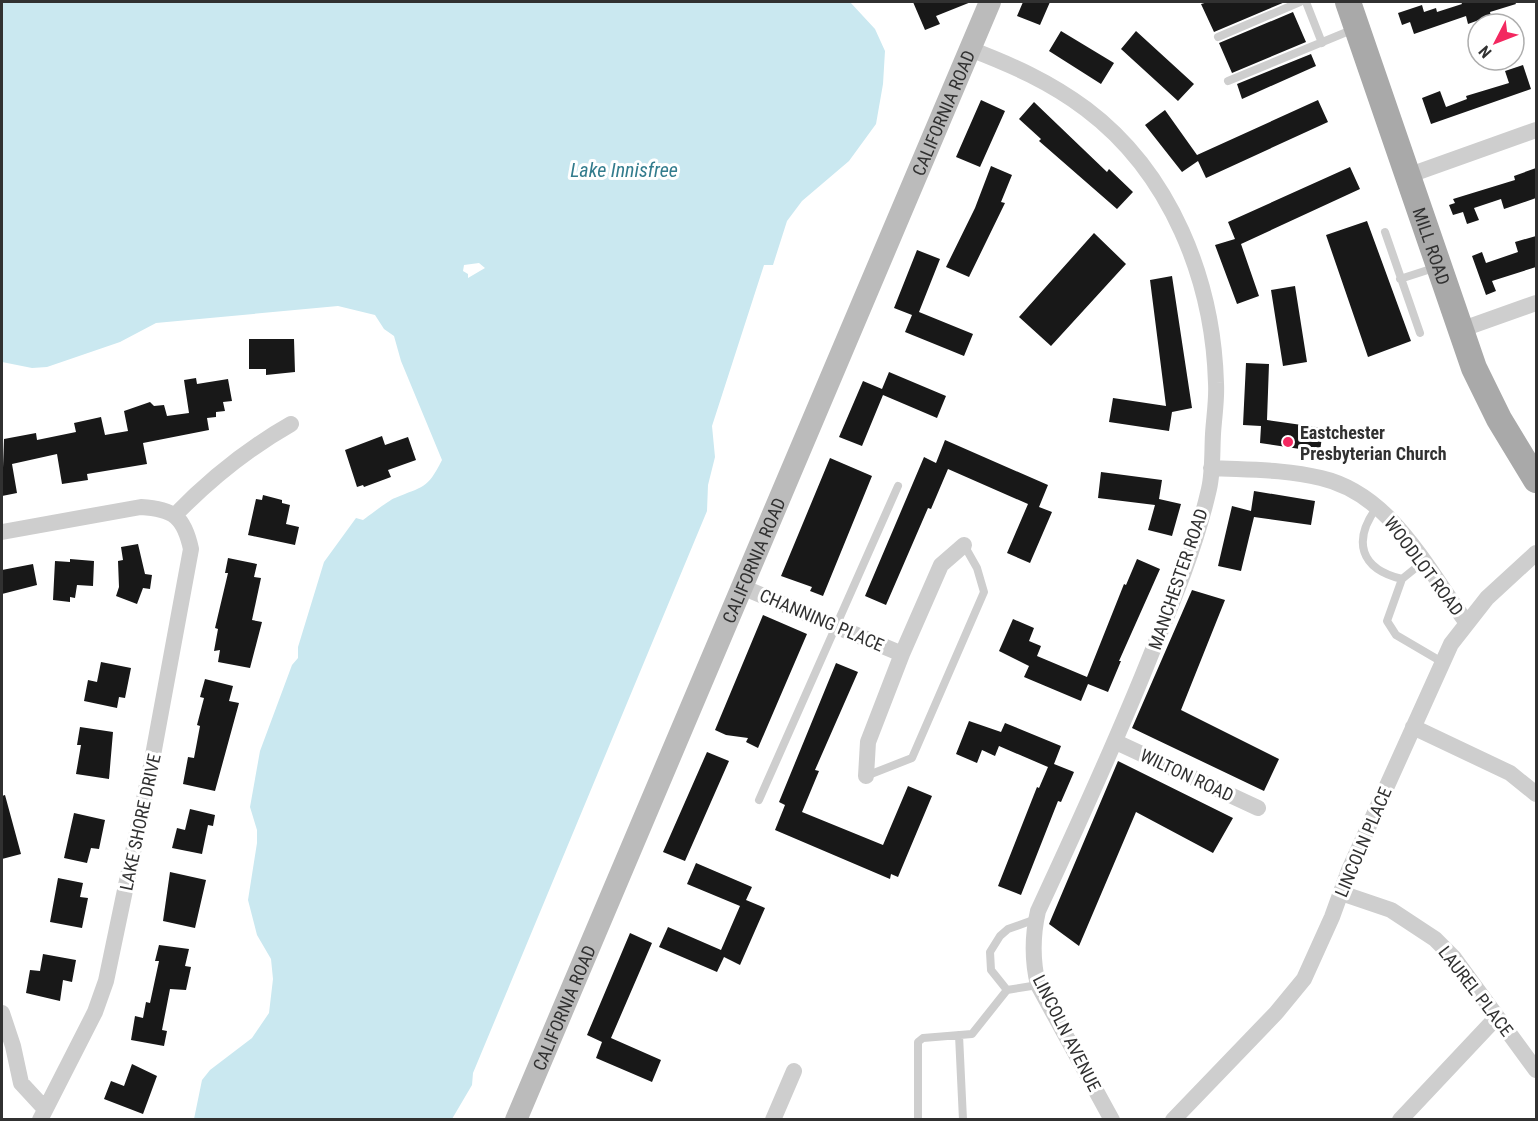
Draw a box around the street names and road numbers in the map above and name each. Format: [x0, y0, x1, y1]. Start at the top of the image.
street label: CALIFORNIA ROAD [907, 47, 979, 179]
street label: MILL ROAD [1409, 205, 1455, 287]
street label: CALIFORNIA ROAD [718, 494, 789, 626]
street label: MANCHESTER ROAD [1144, 506, 1212, 652]
street label: WOODLOT ROAD [1380, 512, 1468, 620]
street label: CHANNING PLACE [757, 584, 887, 656]
street label: WILTON ROAD [1137, 744, 1237, 806]
street label: LAKE SHORE DRIVE [115, 752, 165, 892]
street label: LINCOLN PLACE [1330, 784, 1396, 900]
street label: CALIFORNIA ROAD [528, 942, 599, 1073]
street label: LAUREL PLACE [1434, 942, 1518, 1040]
street label: LINCOLN AVENUE [1029, 971, 1105, 1095]

